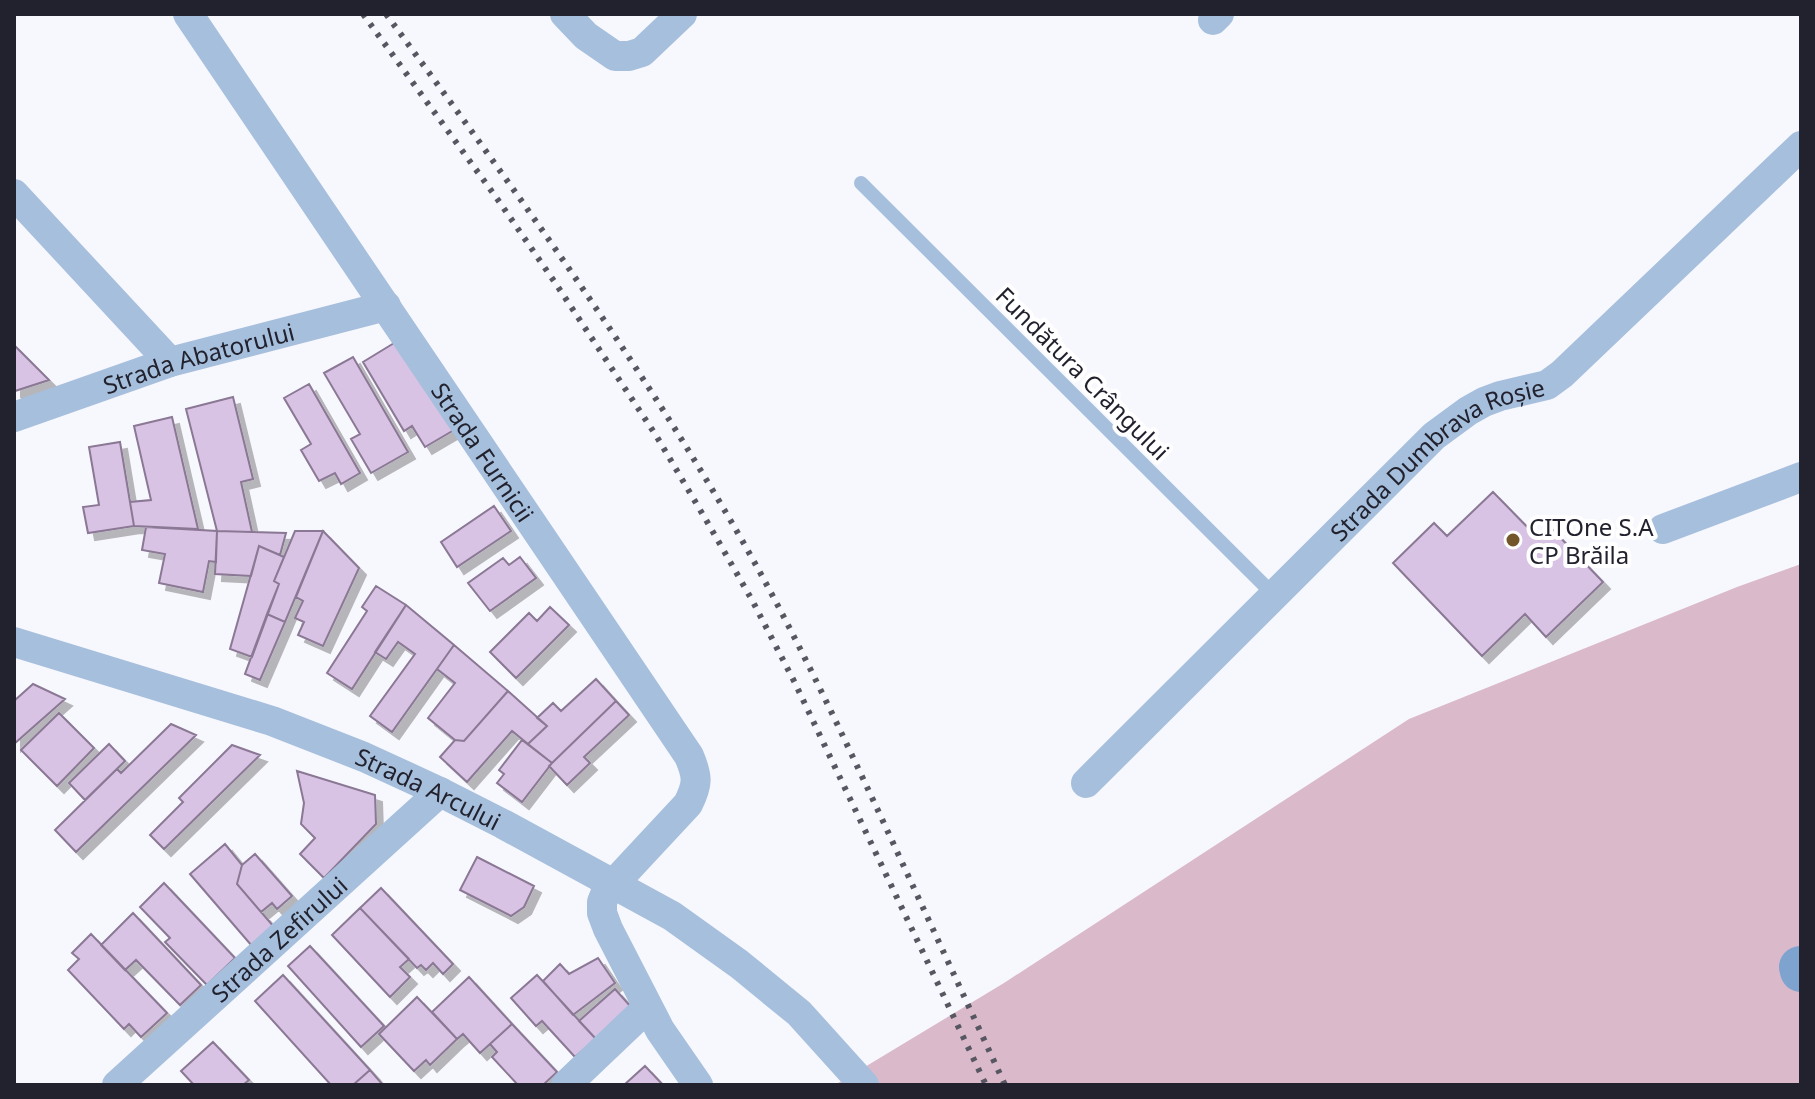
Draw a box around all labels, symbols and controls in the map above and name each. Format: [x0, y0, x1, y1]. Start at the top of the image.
street label: Fundătura Crângului [989, 279, 1177, 467]
street label: Strada Abatorului [98, 314, 298, 401]
street label: Strada Dumbrava Roșie [1322, 370, 1548, 548]
street label: Strada Furnicii [425, 375, 542, 528]
place label: CITOne S.A CP Brăila [1529, 510, 1654, 571]
marker: CITOne S.A CP Brăila [1504, 531, 1522, 549]
street label: Strada Arcului [351, 739, 507, 837]
street label: Strada Zefirului [203, 868, 354, 1009]

